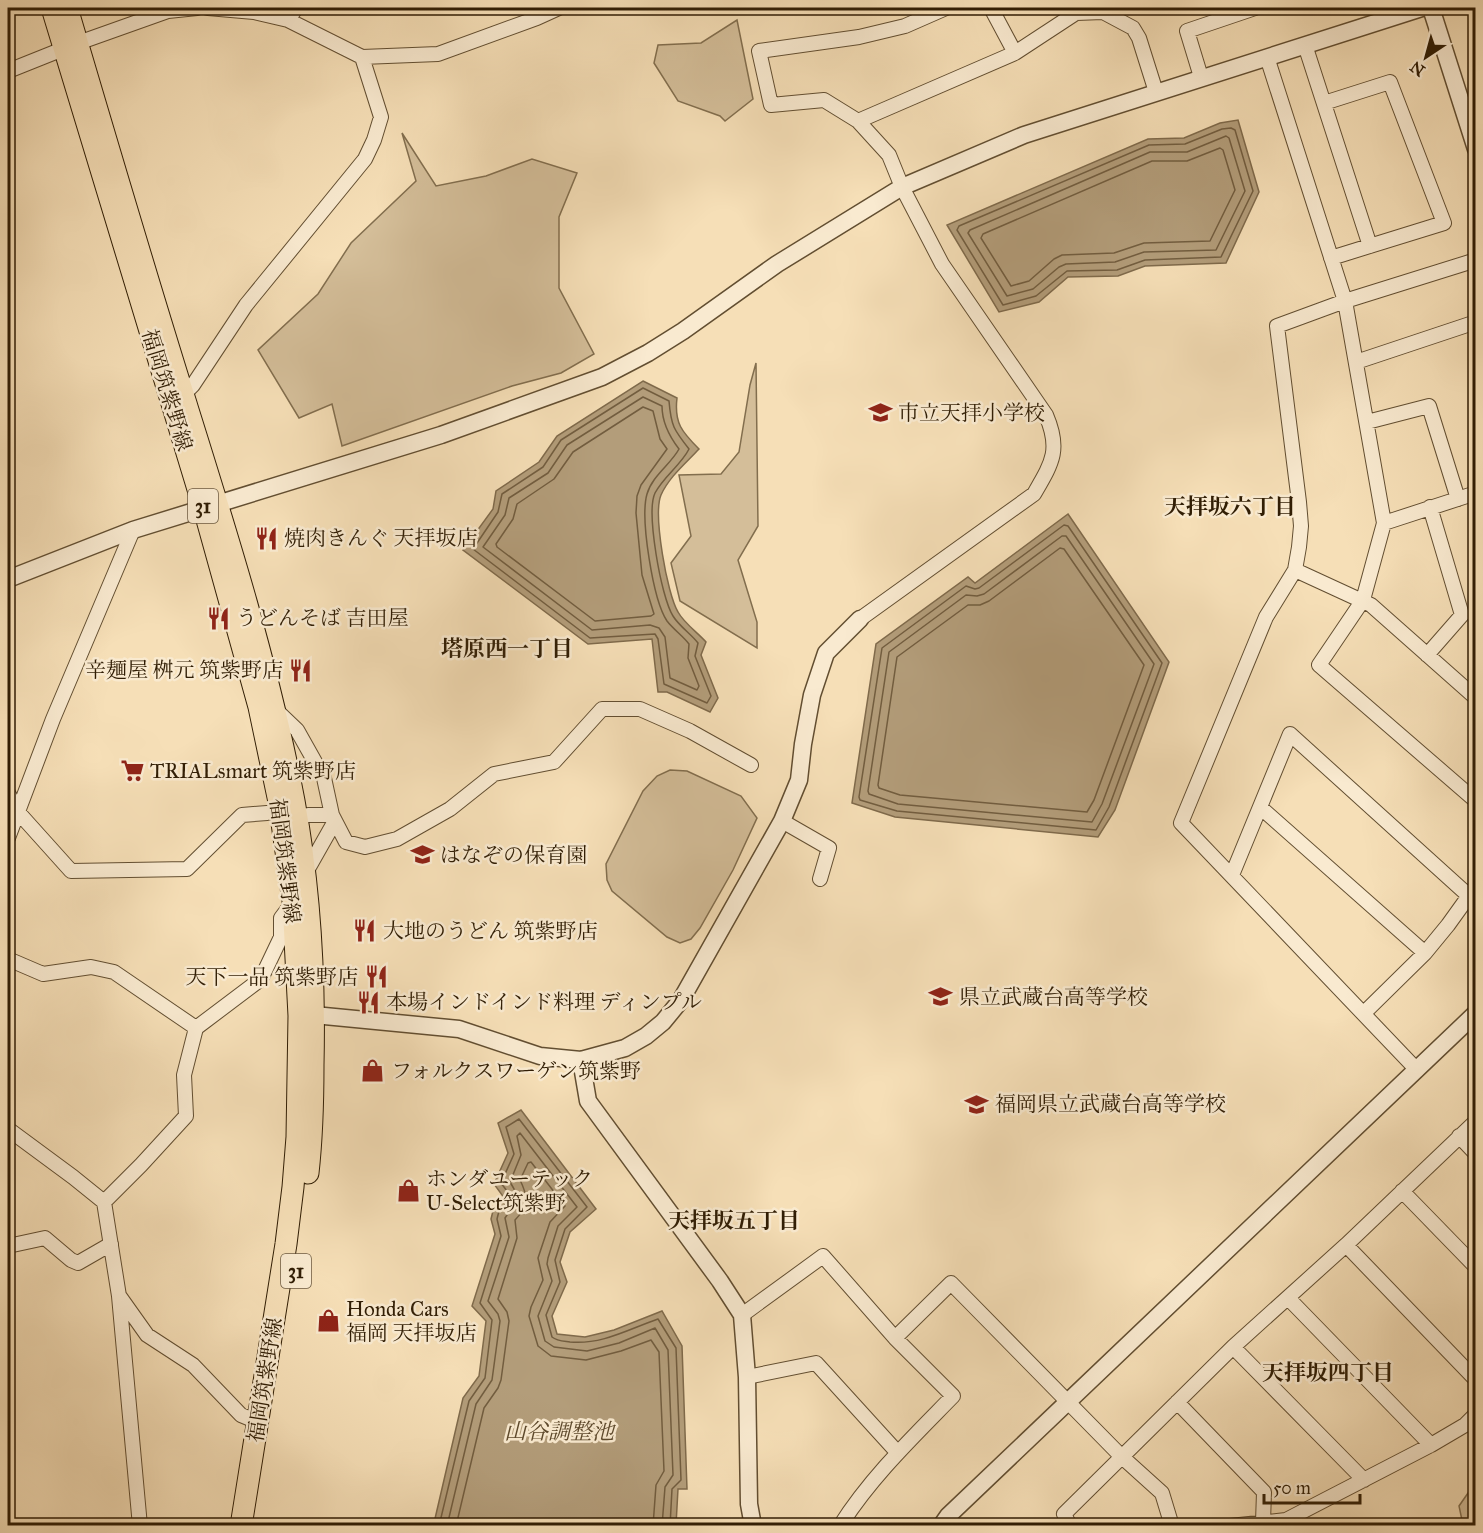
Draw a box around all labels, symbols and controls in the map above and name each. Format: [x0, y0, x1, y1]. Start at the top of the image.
north arrow [1396, 27, 1456, 87]
text: N [1406, 57, 1429, 80]
street label: 福岡筑紫野線 [136, 326, 198, 454]
school or university icon: 市立天拝小学校 [867, 400, 893, 426]
place label: 市立天拝小学校 [898, 400, 1045, 426]
road number: 31 [188, 489, 218, 523]
district label: 天拝坂六丁目 [1164, 493, 1296, 520]
restaurant icon: 焼肉きんぐ 天拝坂店 [253, 525, 279, 551]
place label: 焼肉きんぐ 天拝坂店 [284, 525, 478, 551]
restaurant icon: うどんそば 吉田屋 [205, 605, 231, 631]
place label: うどんそば 吉田屋 [236, 605, 409, 631]
district label: 塔原西一丁目 [441, 635, 573, 662]
place label: 辛麺屋 桝元 筑紫野店 [85, 657, 283, 683]
restaurant icon: 辛麺屋 桝元 筑紫野店 [288, 657, 314, 683]
supermarket icon: TRIALsmart 筑紫野店 [119, 758, 145, 784]
place label: TRIALsmart 筑紫野店 [150, 758, 356, 784]
street label: 福岡筑紫野線 [264, 797, 306, 925]
school or university icon: はなぞの保育園 [409, 842, 435, 868]
place label: はなぞの保育園 [440, 842, 587, 868]
restaurant icon: 大地のうどん 筑紫野店 [352, 918, 378, 944]
place label: 大地のうどん 筑紫野店 [383, 918, 598, 944]
place label: 天下一品 筑紫野店 [185, 964, 358, 990]
restaurant icon: 天下一品 筑紫野店 [363, 964, 389, 990]
school or university icon: 県立武蔵台高等学校 [928, 984, 954, 1010]
place label: 県立武蔵台高等学校 [959, 984, 1148, 1010]
restaurant icon: 本場インドインド料理 ディンプル [355, 989, 381, 1015]
place label: 本場インドインド料理 ディンプル [386, 989, 702, 1015]
shop icon: フォルクスワーゲン筑紫野 [360, 1058, 386, 1084]
place label: フォルクスワーゲン筑紫野 [391, 1058, 641, 1084]
school or university icon: 福岡県立武蔵台高等学校 [964, 1091, 990, 1117]
place label: 福岡県立武蔵台高等学校 [995, 1091, 1226, 1117]
place label: ホンダユーテック U-Select筑紫野 [426, 1166, 593, 1216]
shop icon: ホンダユーテック U-Select筑紫野 [395, 1178, 421, 1204]
district label: 天拝坂五丁目 [668, 1207, 800, 1234]
road number: 31 [281, 1254, 311, 1288]
place label: Honda Cars 福岡 天拝坂店 [346, 1296, 477, 1346]
shop icon: Honda Cars 福岡 天拝坂店 [315, 1308, 341, 1334]
street label: 福岡筑紫野線 [242, 1316, 288, 1444]
district label: 天拝坂四丁目 [1262, 1359, 1394, 1386]
water label: 山谷調整池 [504, 1418, 617, 1445]
scale bar [1264, 1467, 1360, 1505]
text: 50 m [1273, 1477, 1311, 1499]

